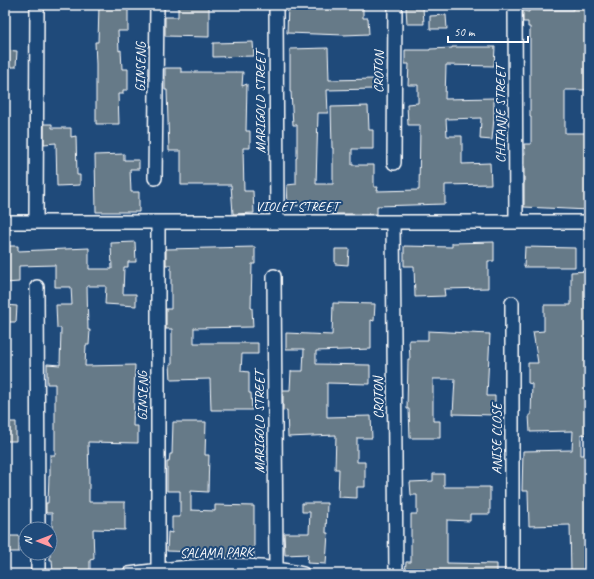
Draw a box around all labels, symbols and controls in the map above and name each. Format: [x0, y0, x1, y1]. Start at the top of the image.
scale bar [448, 18, 528, 44]
text: 50 m [454, 24, 476, 40]
street label: GINSENG [132, 40, 149, 92]
street label: MARIGOLD STREET [252, 47, 269, 153]
street label: CROTON [370, 48, 387, 93]
street label: CHITANJE STREET [492, 61, 509, 163]
street label: VIOLET STREET [255, 198, 342, 215]
street label: MARIGOLD STREET [251, 367, 268, 473]
street label: GINSENG [134, 369, 151, 421]
street label: CROTON [370, 374, 387, 419]
street label: ANISE CLOSE [488, 401, 505, 475]
north arrow [18, 521, 58, 561]
text: N [21, 535, 35, 544]
street label: SALAMA PARK [179, 543, 255, 562]

